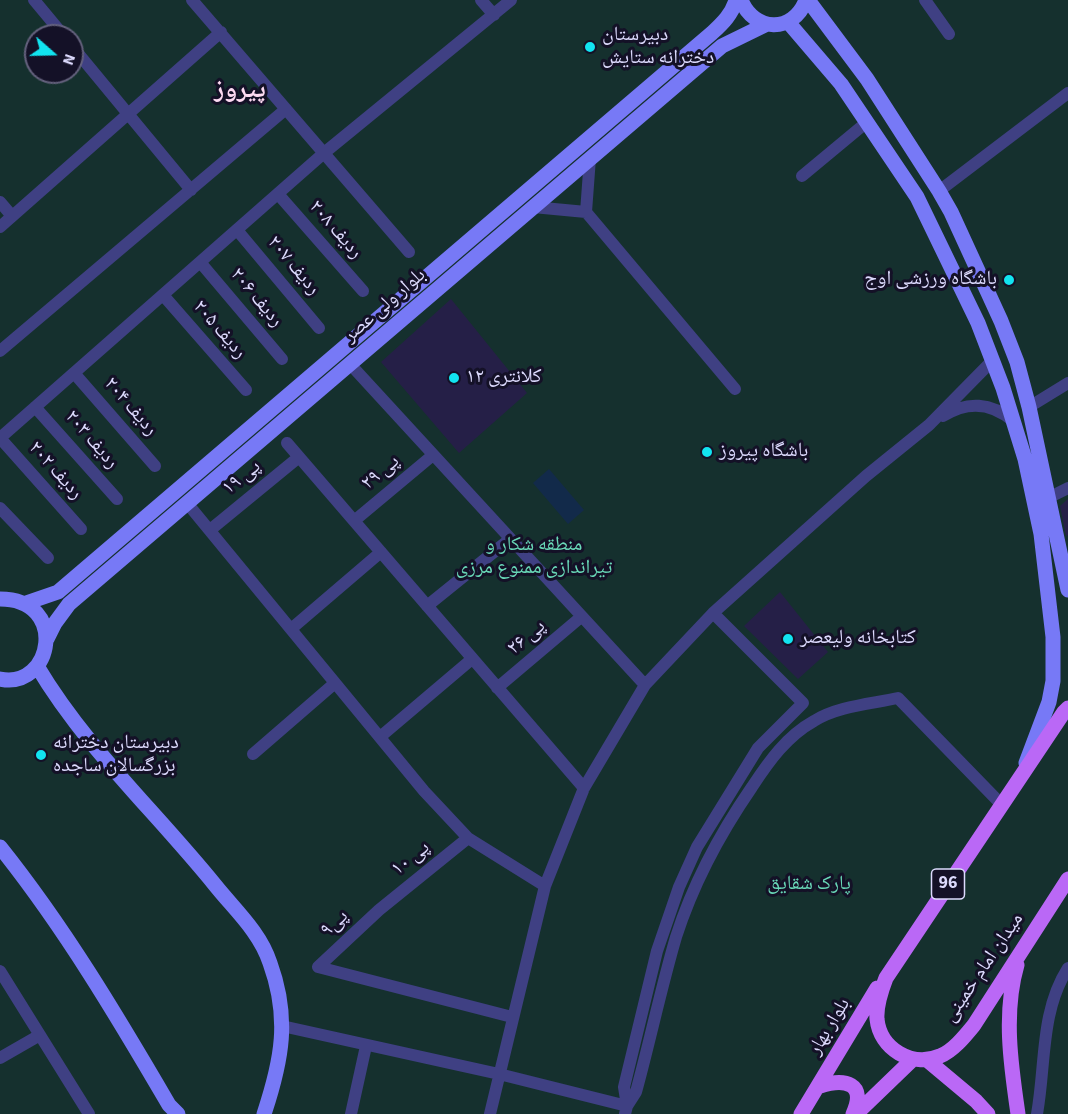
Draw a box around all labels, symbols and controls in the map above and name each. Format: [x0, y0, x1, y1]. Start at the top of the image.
north arrow [24, 24, 84, 84]
place label: دبیرستان دخترانه ستایش [602, 24, 714, 71]
marker: دبیرستان دخترانه ستایش [583, 40, 597, 54]
text: N [57, 51, 81, 68]
district label: پیروز [214, 75, 266, 107]
street label: ردیف ۲۰۸ [303, 196, 367, 264]
street label: ردیف ۲۰۷ [261, 231, 325, 301]
street label: ردیف ۲۰۶ [224, 263, 288, 333]
street label: بلوار ولی عصر [339, 264, 431, 348]
place label: باشگاه ورزشی اوج [864, 268, 997, 292]
marker: باشگاه ورزشی اوج [1002, 273, 1016, 287]
street label: ردیف ۲۰۵ [187, 296, 251, 364]
place label: کلانتری ۱۲ [466, 366, 542, 390]
marker: کلانتری ۱۲ [447, 371, 461, 385]
street label: ردیف ۲۰۴ [98, 373, 162, 441]
street label: ردیف ۲۰۳ [59, 406, 123, 474]
street label: ردیف ۲۰۲ [23, 437, 87, 505]
place label: باشگاه پیروز [719, 440, 808, 464]
marker: باشگاه پیروز [700, 445, 714, 459]
street label: پی ۲۹ [357, 450, 405, 496]
street label: پی ۱۹ [218, 455, 266, 501]
park label: منطقه شکار و تیراندازی ممنوع مرزی [456, 534, 612, 581]
street label: پی ۲۶ [503, 615, 551, 661]
place label: کتابخانه ولیعصر [800, 627, 916, 651]
marker: کتابخانه ولیعصر [781, 632, 795, 646]
place label: دبیرستان دخترانه بزرگسالان ساجده [53, 732, 179, 779]
marker: دبیرستان دخترانه بزرگسالان ساجده [34, 748, 48, 762]
street label: پی ۱۰ [387, 836, 435, 882]
road number: 96 [932, 869, 964, 899]
park label: پارک شقایق [767, 873, 851, 897]
street label: پی۹ [316, 905, 354, 943]
street label: میدان امام خمینی [939, 909, 1029, 1027]
street label: بلوار بهار [804, 994, 856, 1060]

